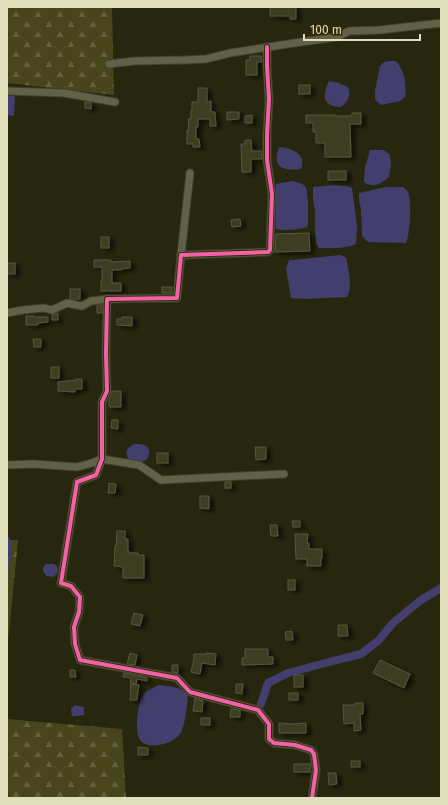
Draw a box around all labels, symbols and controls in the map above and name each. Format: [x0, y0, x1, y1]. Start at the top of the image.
scale bar [304, 16, 420, 42]
text: 100 m [310, 23, 342, 37]

